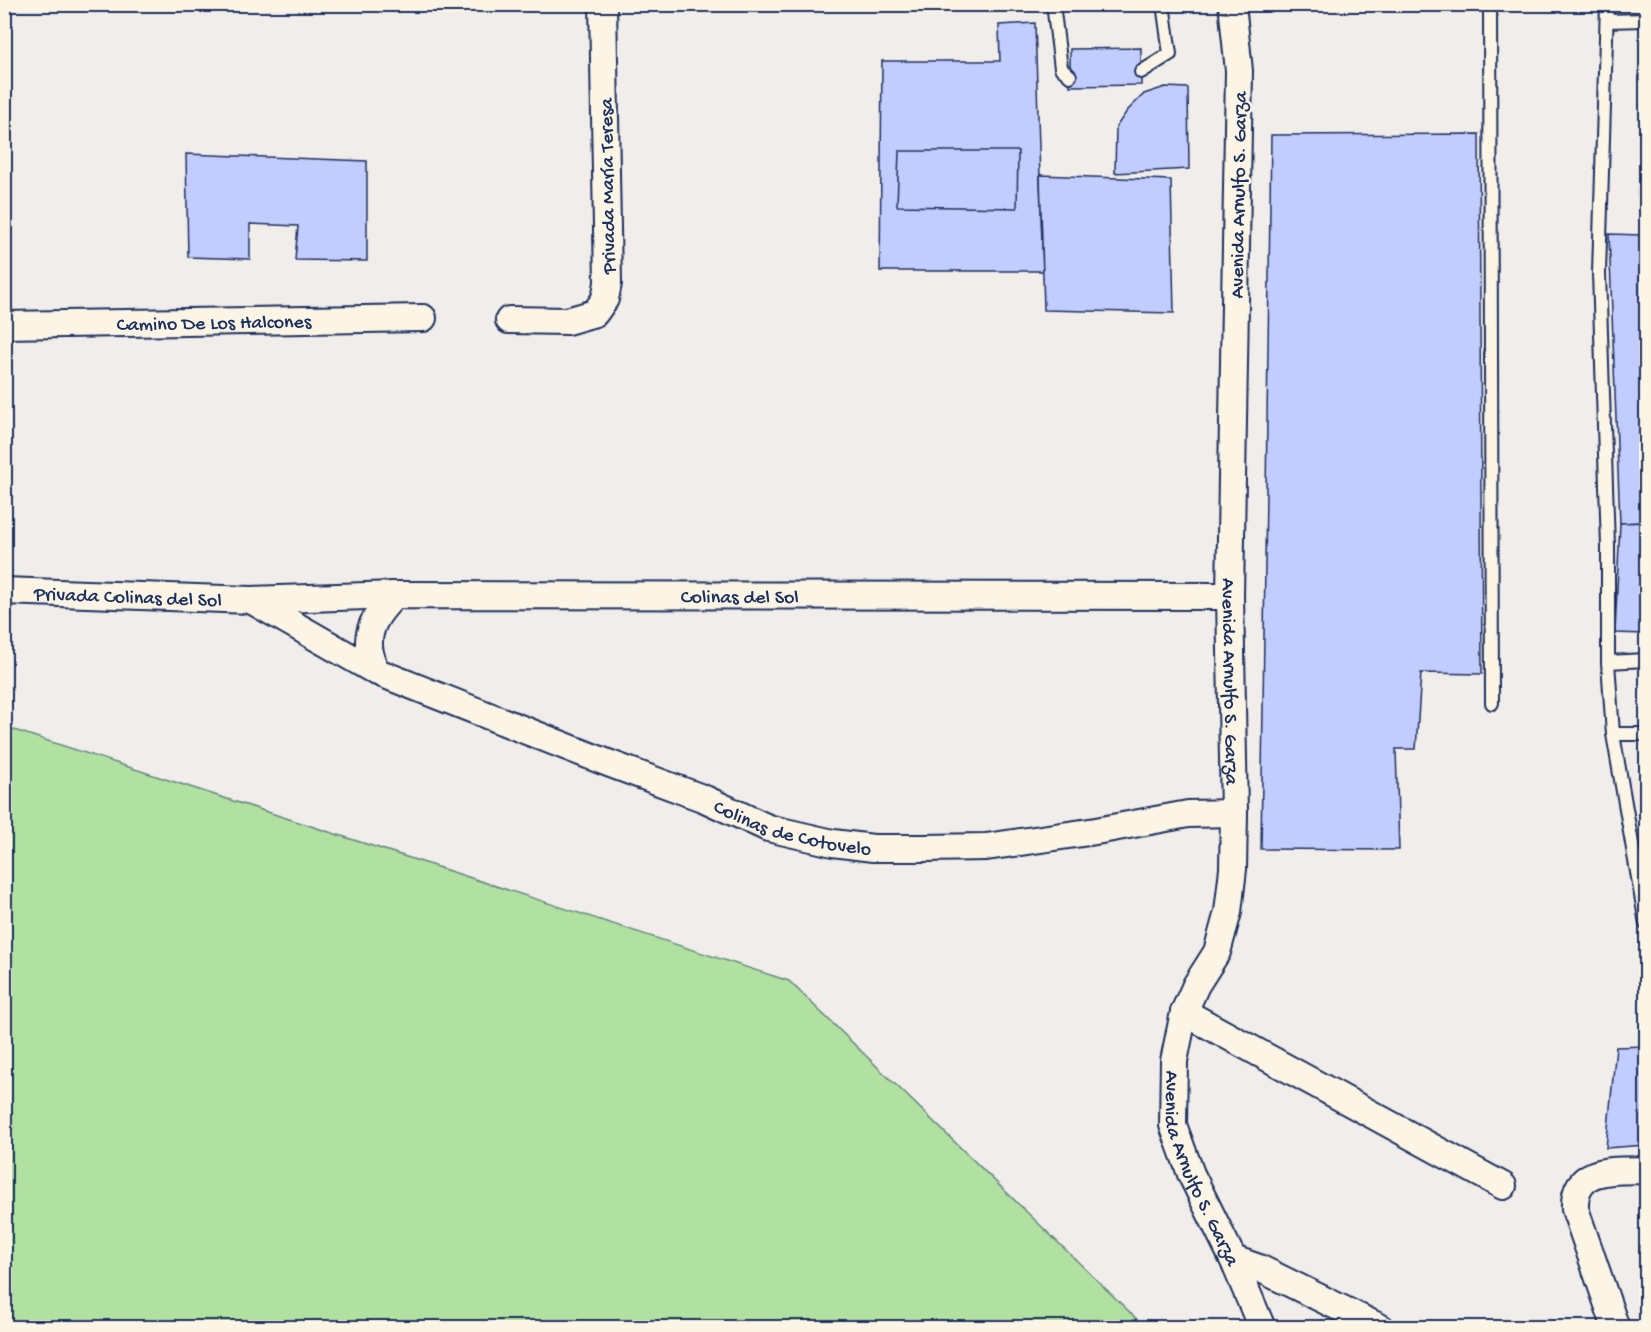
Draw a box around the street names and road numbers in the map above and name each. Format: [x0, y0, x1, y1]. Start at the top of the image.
street label: Avenida Arnulfo S. Garza [1227, 91, 1254, 299]
street label: Privada María Teresa [596, 97, 623, 275]
street label: Camino De Los Halcones [117, 312, 312, 338]
street label: Avenida Arnulfo S. Garza [1215, 578, 1241, 786]
street label: Privada Colinas del Sol [32, 584, 222, 614]
street label: Colinas del Sol [681, 587, 799, 610]
street label: Colinas de Cotovelo [709, 797, 872, 863]
street label: Avenida Arnulfo S. Garza [1158, 1070, 1243, 1271]

